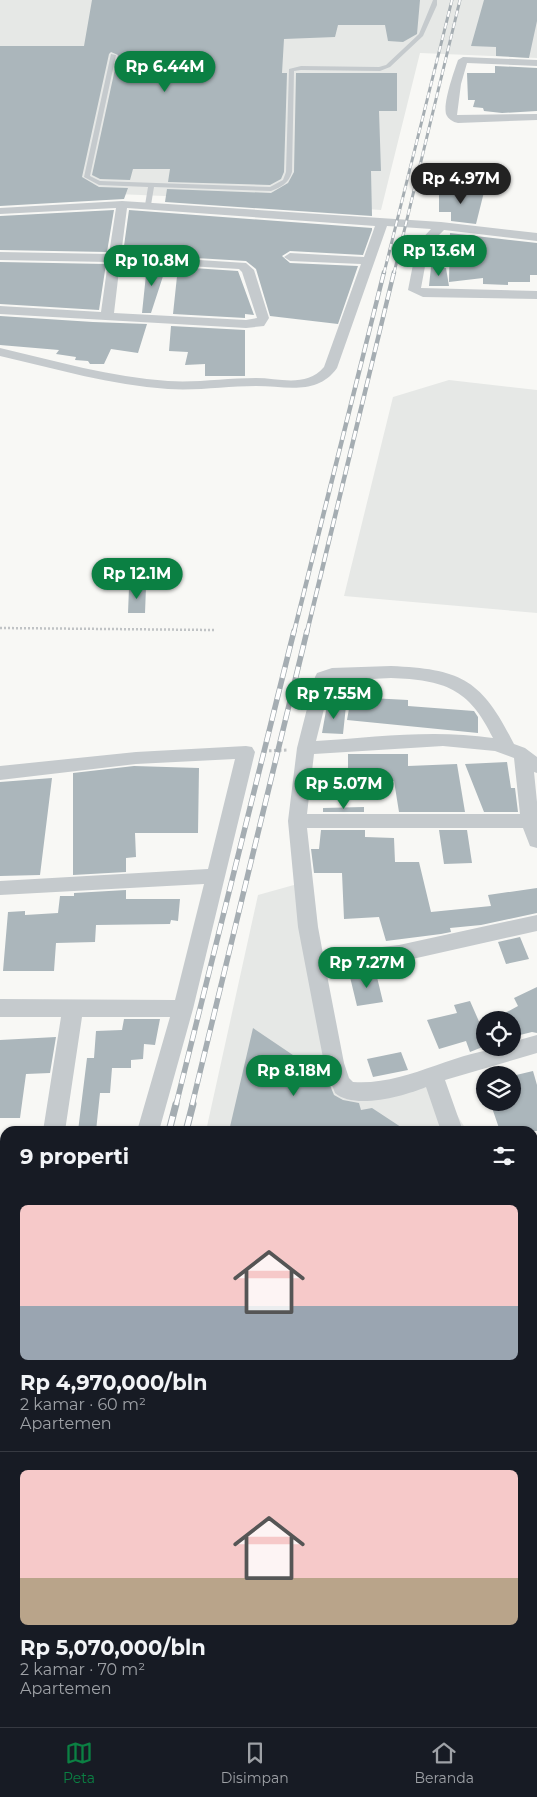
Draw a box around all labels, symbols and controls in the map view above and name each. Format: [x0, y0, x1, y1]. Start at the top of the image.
pin: Rp 6.44M [113, 51, 217, 93]
text: Rp 6.44M [125, 57, 205, 76]
pin: Rp 4.97M [409, 162, 513, 205]
text: Rp 4.97M [422, 169, 500, 188]
pin: Rp 13.6M [387, 234, 491, 277]
text: Rp 13.6M [403, 241, 475, 260]
pin: Rp 10.8M [100, 244, 204, 287]
text: Rp 10.8M [115, 251, 189, 270]
pin: Rp 12.1M [85, 558, 189, 600]
text: Rp 12.1M [103, 564, 171, 583]
pin: Rp 7.55M [282, 678, 386, 720]
text: Rp 7.55M [297, 684, 371, 703]
pin: Rp 5.07M [292, 768, 396, 810]
text: Rp 5.07M [306, 774, 382, 793]
pin: Rp 7.27M [315, 946, 419, 989]
text: Rp 7.27M [329, 953, 405, 972]
map controls [476, 1011, 521, 1111]
button: locate [476, 1011, 521, 1056]
pin: Rp 8.18M [242, 1054, 346, 1097]
text: Rp 8.18M [257, 1061, 331, 1080]
button: layers [476, 1066, 521, 1111]
icon: filters [490, 1142, 518, 1170]
text: 9 properti [20, 1144, 129, 1169]
icon: home [224, 1237, 314, 1327]
text: Rp 4,970,000/bln [20, 1370, 208, 1395]
text: 2 kamar · 60 m² [20, 1395, 146, 1414]
text: Apartemen [20, 1414, 112, 1433]
icon: home [224, 1503, 314, 1593]
text: Rp 5,070,000/bln [20, 1635, 206, 1660]
text: 2 kamar · 70 m² [20, 1660, 145, 1679]
text: Apartemen [20, 1679, 112, 1698]
tab: Peta [63, 1739, 95, 1787]
tab: Disimpan [221, 1739, 289, 1787]
tab: Beranda [415, 1739, 474, 1787]

